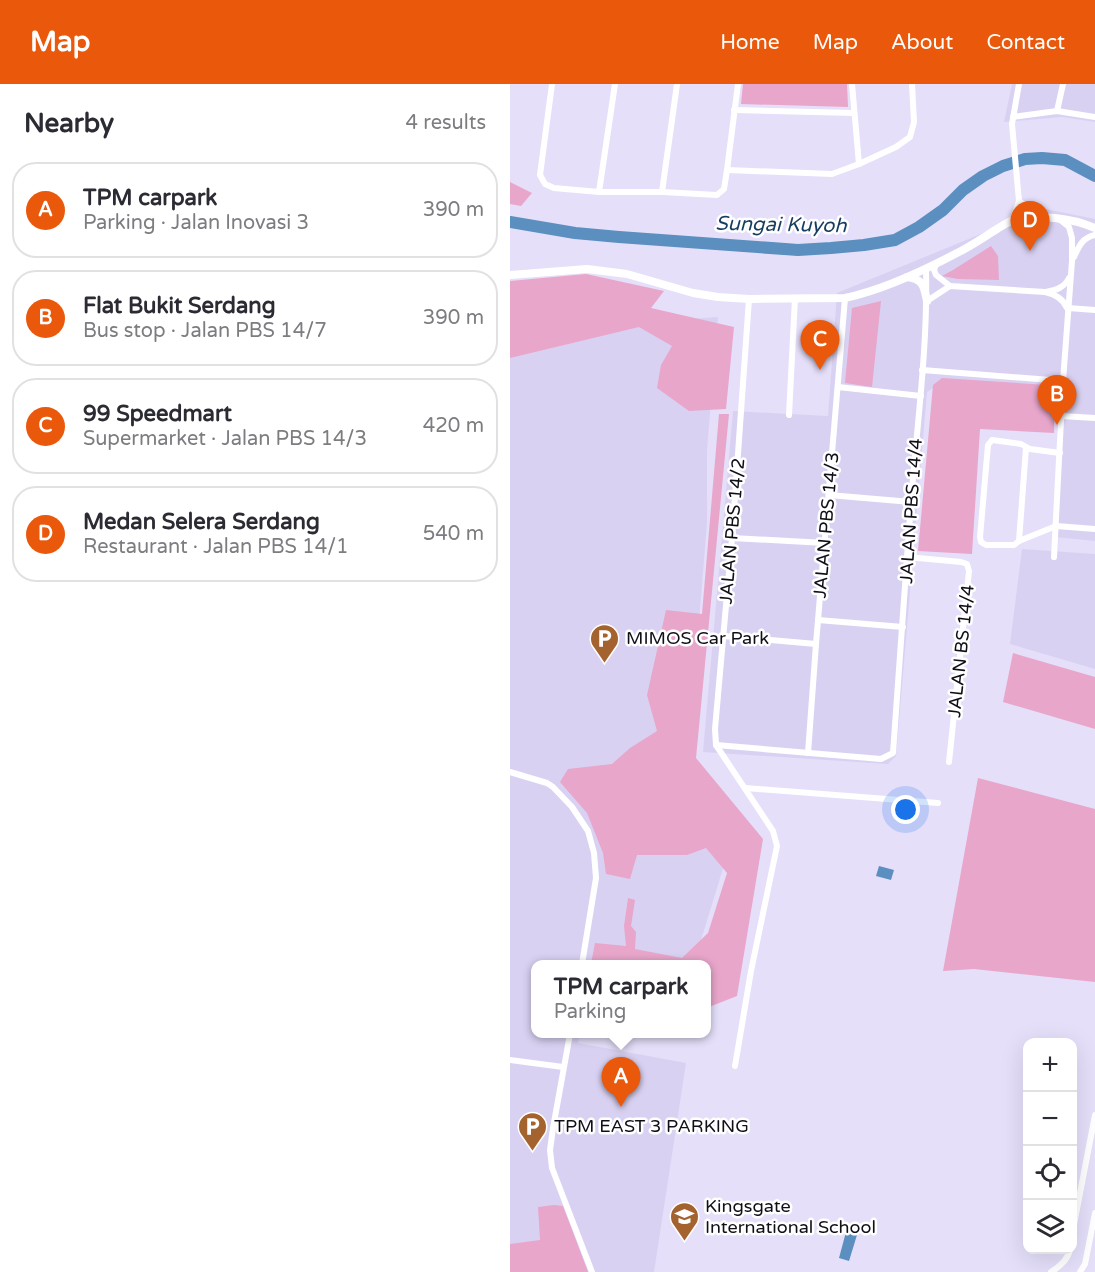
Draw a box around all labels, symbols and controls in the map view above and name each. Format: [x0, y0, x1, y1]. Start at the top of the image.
text: Map [30, 25, 90, 59]
text: Home [720, 30, 780, 55]
text: Map [813, 30, 858, 55]
text: About [891, 30, 953, 55]
text: Contact [986, 30, 1065, 55]
text: Nearby [24, 108, 114, 139]
text: 4 results [406, 111, 486, 135]
text: TPM carpark [83, 185, 217, 211]
text: A [38, 198, 53, 222]
text: 390 m [423, 198, 484, 222]
pin: D [1010, 202, 1050, 251]
text: Parking · Jalan Inovasi 3 [83, 211, 309, 235]
water label: Sungai Kuyoh [715, 212, 848, 238]
text: Flat Bukit Serdang [83, 293, 276, 319]
text: B [39, 306, 52, 330]
text: 390 m [423, 306, 484, 330]
text: Bus stop · Jalan PBS 14/7 [83, 319, 327, 343]
pin: C [800, 320, 840, 370]
pin: B [1038, 376, 1076, 425]
text: 99 Speedmart [83, 401, 232, 427]
text: C [39, 414, 52, 438]
text: 420 m [423, 414, 484, 438]
text: Supermarket · Jalan PBS 14/3 [83, 427, 367, 451]
street label: JALAN PBS 14/4 [895, 438, 927, 584]
street label: JALAN PBS 14/3 [809, 451, 843, 599]
street label: JALAN PBS 14/2 [715, 457, 749, 605]
text: Medan Selera Serdang [83, 509, 320, 535]
text: D [38, 522, 53, 546]
text: 540 m [423, 522, 484, 546]
text: Restaurant · Jalan PBS 14/1 [83, 535, 349, 559]
street label: JALAN BS 14/4 [943, 583, 979, 719]
parking icon: MIMOS Car Park [589, 622, 621, 664]
place label: MIMOS Car Park [626, 627, 769, 649]
your location [891, 795, 920, 824]
popup [531, 960, 711, 1038]
text: TPM carpark [554, 974, 688, 1000]
text: Parking [554, 1000, 626, 1024]
map controls [1023, 1038, 1077, 1254]
button: + [1023, 1038, 1077, 1092]
pin: A [602, 1058, 640, 1107]
button: − [1023, 1092, 1077, 1146]
parking icon: TPM EAST 3 PARKING [517, 1110, 549, 1152]
place label: TPM EAST 3 PARKING [554, 1115, 749, 1137]
button: locate [1023, 1146, 1077, 1200]
place label: Kingsgate International School [705, 1195, 876, 1238]
school or university icon: Kingsgate International School [668, 1200, 700, 1242]
button: layers [1023, 1200, 1077, 1254]

